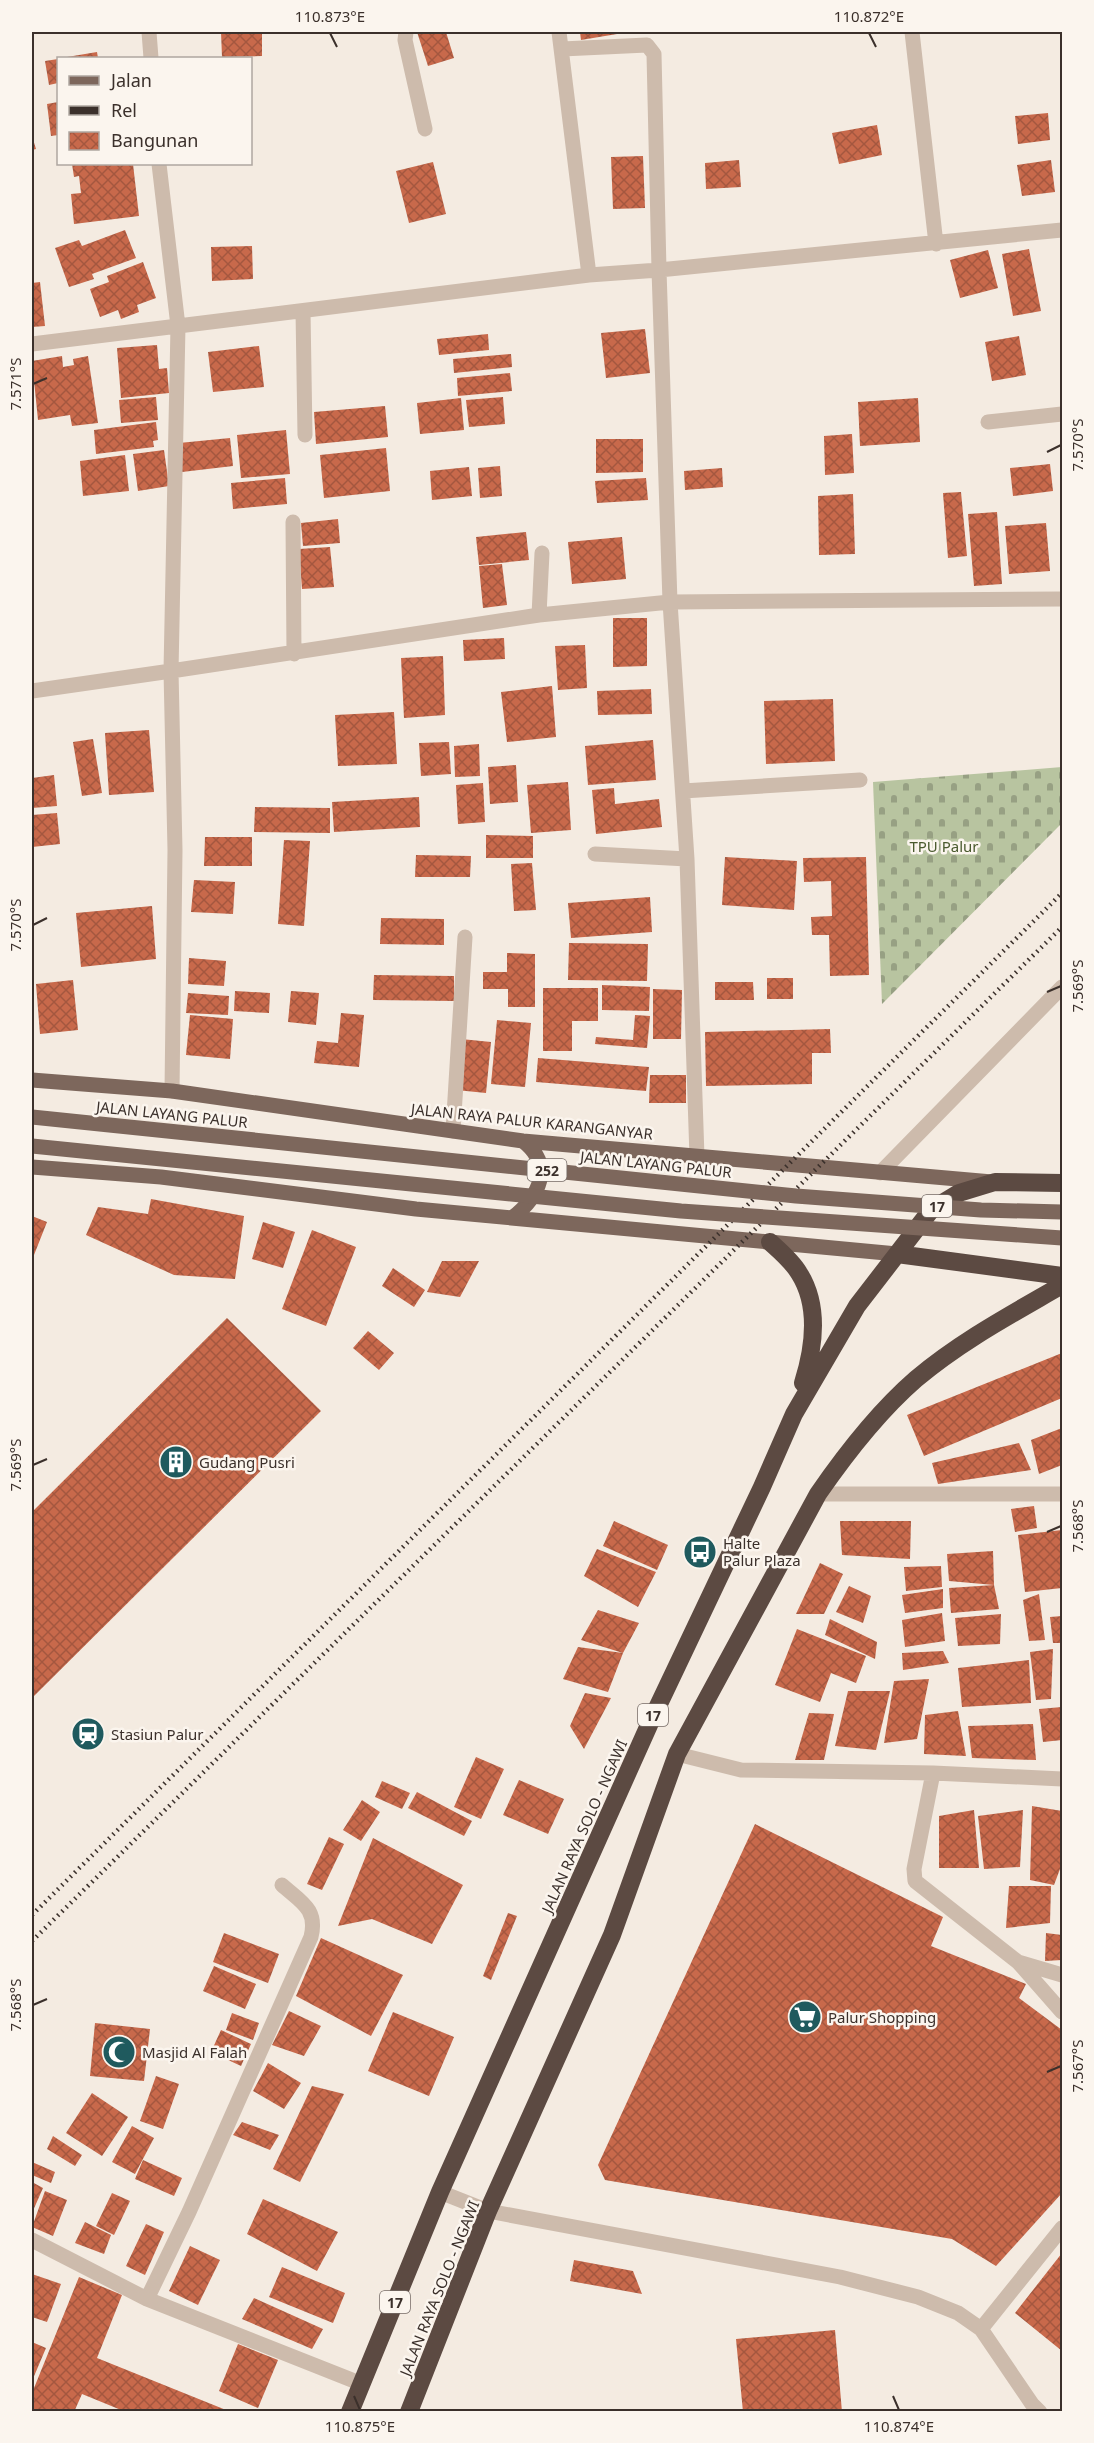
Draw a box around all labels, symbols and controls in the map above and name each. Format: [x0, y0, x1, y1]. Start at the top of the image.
text: 110.873°E [295, 6, 365, 26]
text: 110.872°E [834, 6, 904, 26]
legend [57, 57, 252, 165]
text: Jalan [109, 68, 152, 92]
text: Rel [111, 98, 137, 122]
text: Bangunan [111, 128, 198, 152]
text: 7.571°S [5, 358, 25, 411]
text: 7.570°S [1067, 419, 1087, 472]
park label: TPU Palur [909, 836, 979, 856]
text: 7.570°S [5, 899, 25, 952]
text: 7.569°S [1067, 960, 1087, 1013]
street label: JALAN LAYANG PALUR [93, 1096, 249, 1132]
street label: JALAN RAYA PALUR KARANGANYAR [408, 1098, 655, 1144]
street label: JALAN LAYANG PALUR [577, 1146, 733, 1182]
road number: 252 [528, 1159, 566, 1181]
road number: 17 [922, 1195, 952, 1217]
text: 7.569°S [5, 1439, 25, 1492]
building icon: Gudang Pusri [158, 1444, 194, 1480]
place label: Gudang Pusri [199, 1452, 295, 1472]
text: 7.568°S [1067, 1500, 1087, 1553]
place label: Halte Palur Plaza [723, 1533, 801, 1570]
bus stop icon: Halte Palur Plaza [682, 1534, 718, 1570]
road number: 17 [638, 1704, 668, 1726]
station icon: Stasiun Palur [70, 1716, 106, 1752]
place label: Stasiun Palur [111, 1724, 203, 1744]
street label: JALAN RAYA SOLO - NGAWI [536, 1736, 631, 1918]
text: 7.568°S [5, 1979, 25, 2032]
supermarket icon: Palur Shopping [787, 1999, 823, 2035]
place label: Palur Shopping [828, 2007, 936, 2027]
mosque icon: Masjid Al Falah [101, 2034, 137, 2070]
text: 7.567°S [1067, 2040, 1087, 2093]
place label: Masjid Al Falah [142, 2042, 247, 2062]
street label: JALAN RAYA SOLO - NGAWI [394, 2197, 483, 2381]
road number: 17 [380, 2291, 410, 2313]
text: 110.875°E [325, 2416, 395, 2436]
text: 110.874°E [864, 2416, 934, 2436]

